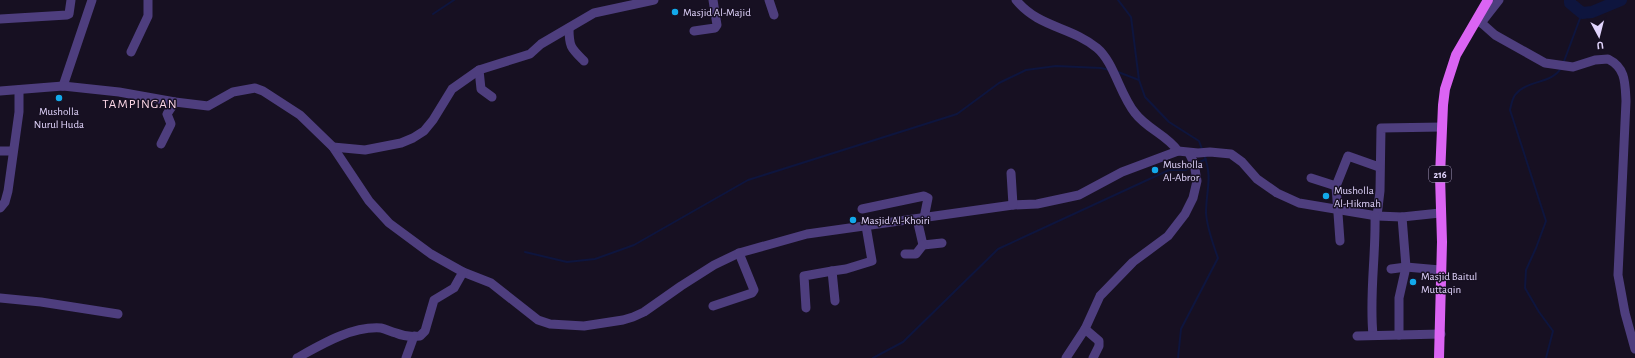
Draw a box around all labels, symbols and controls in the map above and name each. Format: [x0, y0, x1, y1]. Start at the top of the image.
marker: Masjid Al-Majid [670, 7, 680, 17]
place label: Masjid Al-Majid [683, 7, 751, 18]
north arrow [1579, 16, 1619, 56]
text: U [1596, 40, 1604, 51]
marker: Musholla Nurul Huda [54, 93, 64, 103]
district label: TAMPINGAN [102, 98, 178, 111]
place label: Musholla Nurul Huda [34, 106, 84, 130]
place label: Musholla Al-Abror [1163, 159, 1203, 183]
marker: Musholla Al-Abror [1150, 165, 1160, 175]
road number: 216 [1429, 166, 1451, 182]
place label: Musholla Al-Hikmah [1334, 185, 1381, 209]
marker: Musholla Al-Hikmah [1321, 191, 1331, 201]
marker: Masjid Al-Khoiri [848, 215, 858, 225]
place label: Masjid Al-Khoiri [861, 215, 930, 226]
place label: Masjid Baitul Muttaqin [1421, 271, 1477, 295]
marker: Masjid Baitul Muttaqin [1408, 277, 1418, 287]

